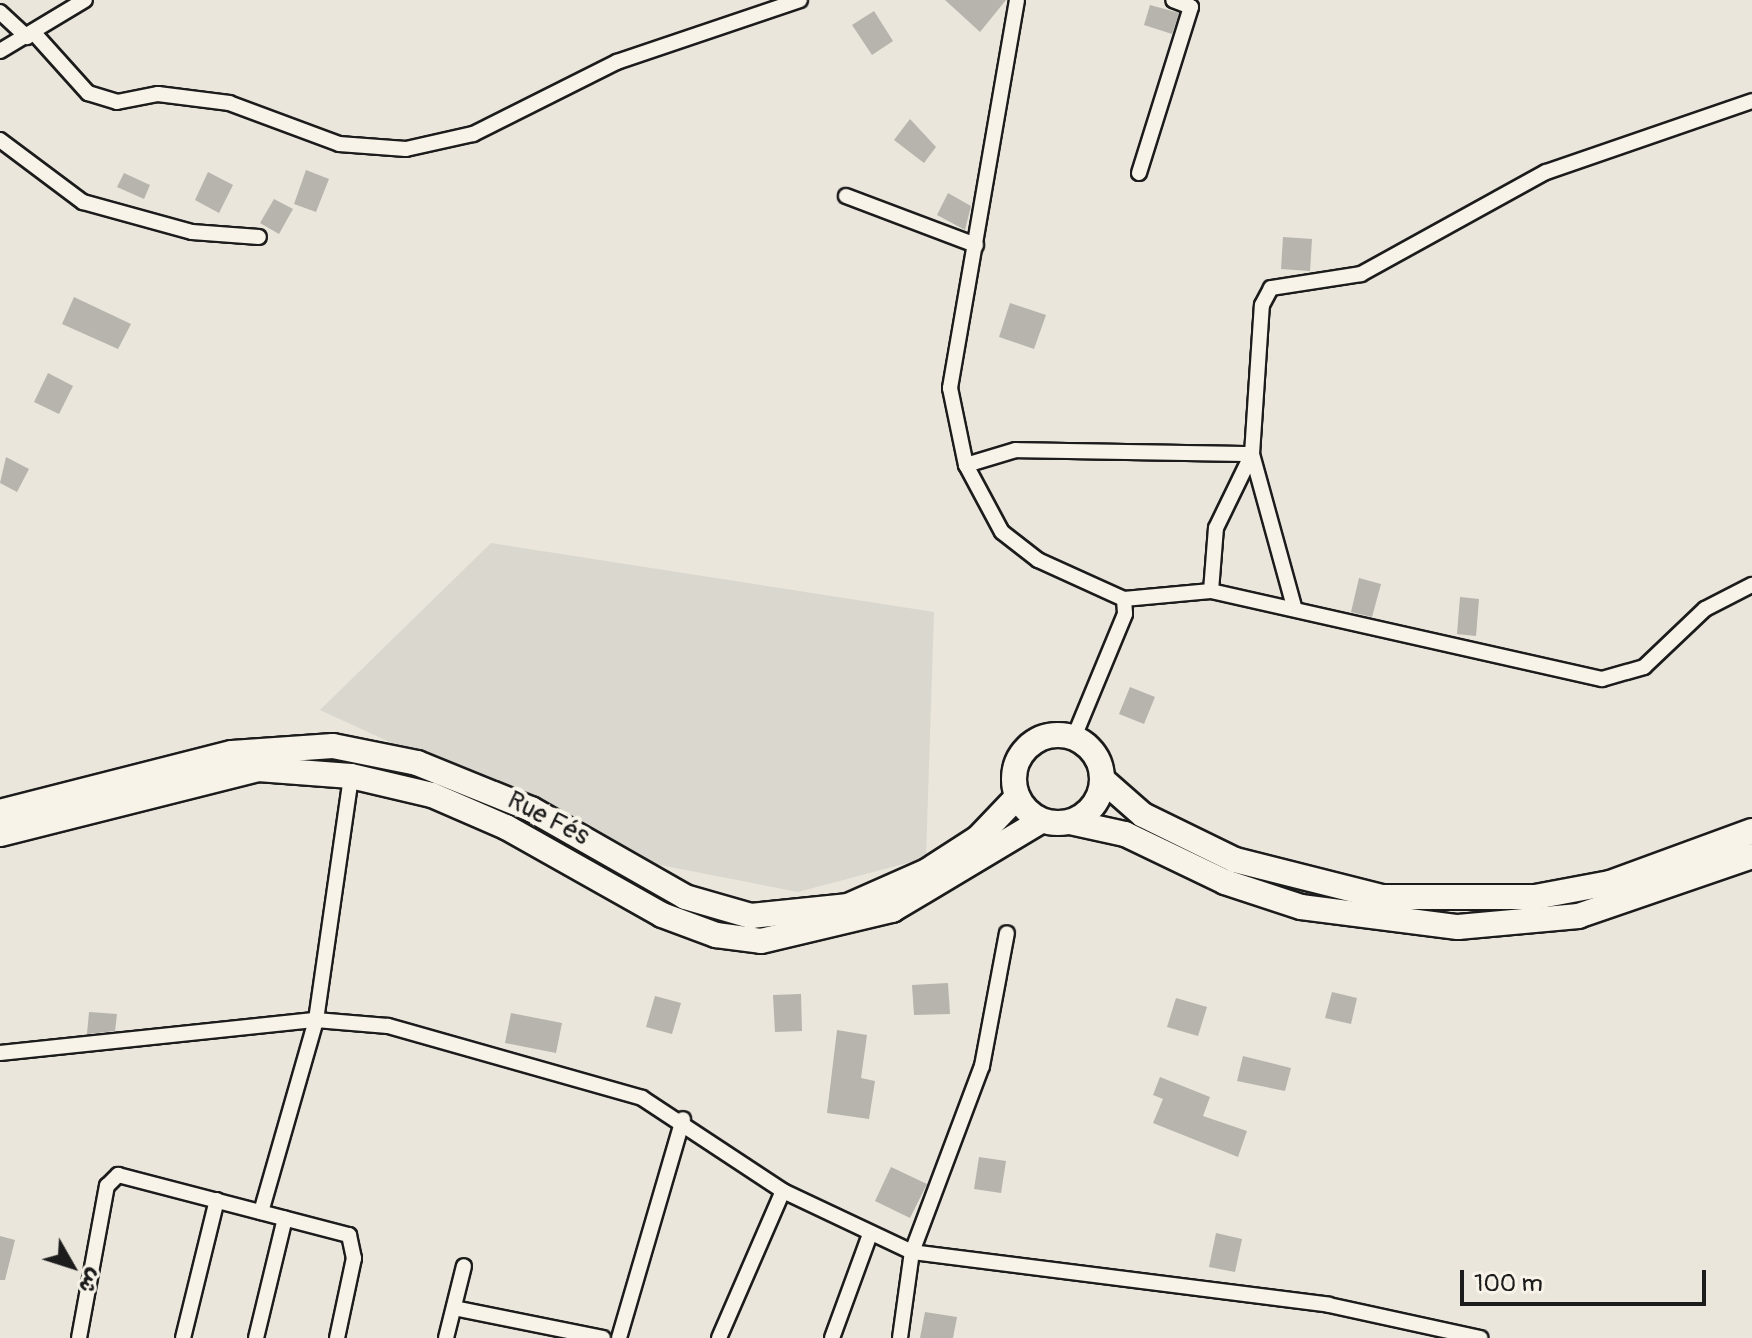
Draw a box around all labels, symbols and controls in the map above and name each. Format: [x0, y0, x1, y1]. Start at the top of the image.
street label: Rue Fés [502, 785, 594, 853]
north arrow [32, 1226, 112, 1306]
scale bar [1464, 1254, 1710, 1304]
text: ش [72, 1263, 109, 1299]
text: 100 m [1474, 1269, 1543, 1298]

